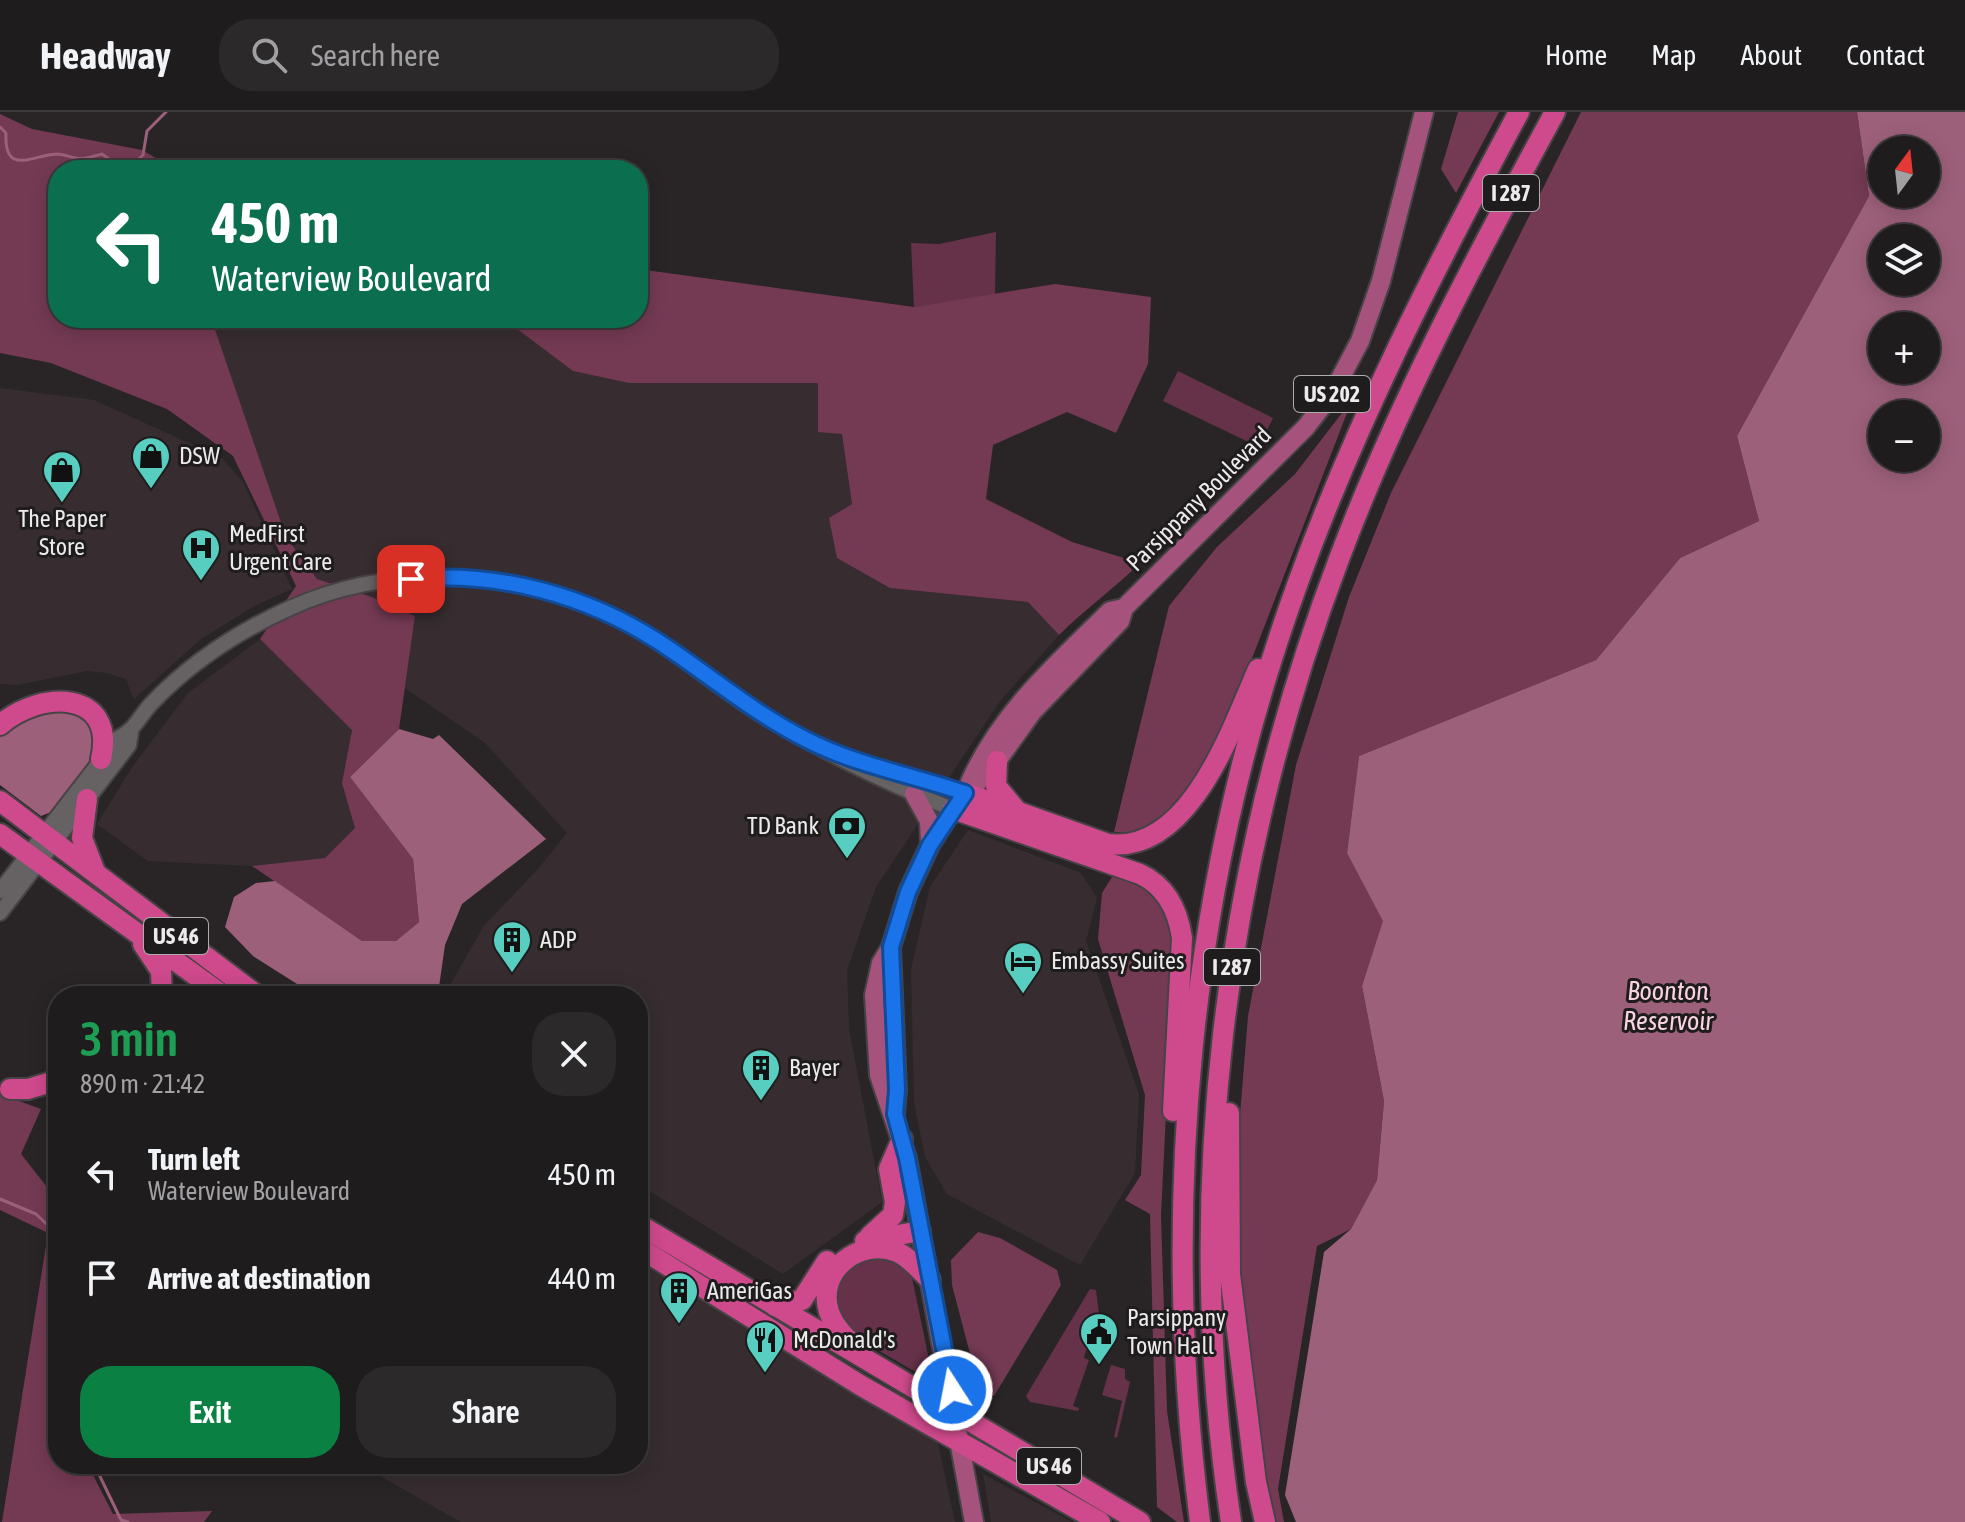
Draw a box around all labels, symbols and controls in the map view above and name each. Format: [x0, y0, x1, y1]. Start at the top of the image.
search box [219, 19, 779, 91]
icon: search [247, 33, 291, 77]
text: Headway [40, 34, 171, 77]
text: Search here [311, 38, 440, 72]
text: Home [1545, 39, 1607, 71]
text: Map [1651, 39, 1696, 71]
text: About [1740, 39, 1802, 71]
text: Contact [1846, 39, 1925, 71]
north arrow [1868, 136, 1940, 208]
map controls [1868, 136, 1940, 472]
road number: I 287 [1483, 175, 1539, 211]
text: 450 m [212, 191, 339, 255]
icon: left [80, 192, 184, 296]
button: layers [1868, 224, 1940, 296]
text: Waterview Boulevard [212, 257, 492, 299]
button: + [1868, 312, 1940, 384]
road number: US 202 [1294, 376, 1370, 412]
button: − [1868, 400, 1940, 472]
street label: Parsippany Boulevard [1121, 421, 1276, 576]
shop icon: DSW [130, 435, 172, 490]
place label: DSW [179, 442, 221, 469]
shop icon: The Paper Store [41, 449, 83, 504]
place label: The Paper Store [18, 505, 107, 560]
place label: MedFirst Urgent Care [229, 520, 332, 575]
hospital icon: MedFirst Urgent Care [180, 527, 222, 582]
pin [377, 545, 445, 613]
icon: arrive [389, 557, 433, 601]
bank icon: TD Bank [826, 805, 868, 860]
place label: TD Bank [747, 812, 819, 839]
road number: US 46 [144, 918, 208, 954]
building icon: ADP [491, 919, 533, 974]
place label: ADP [540, 926, 577, 953]
hotel icon: Embassy Suites [1002, 940, 1044, 995]
place label: Embassy Suites [1051, 947, 1184, 974]
road number: I 287 [1204, 949, 1260, 985]
water label: Boonton Reservoir [1623, 976, 1714, 1036]
text: 3 min [80, 1011, 178, 1066]
button: close [532, 1012, 616, 1096]
building icon: Bayer [740, 1047, 782, 1102]
place label: Bayer [789, 1054, 840, 1081]
text: 890 m · 21:42 [80, 1069, 205, 1099]
text: Turn left [148, 1142, 240, 1176]
icon: left [80, 1152, 124, 1196]
text: 450 m [548, 1157, 616, 1191]
text: Waterview Boulevard [148, 1176, 350, 1206]
icon: arrive [80, 1256, 124, 1300]
text: Arrive at destination [148, 1261, 370, 1295]
text: 440 m [548, 1261, 616, 1295]
building icon: AmeriGas [658, 1270, 700, 1325]
place label: AmeriGas [707, 1277, 792, 1304]
place label: Parsippany Town Hall [1127, 1304, 1226, 1359]
public building icon: Parsippany Town Hall [1078, 1311, 1120, 1366]
restaurant icon: McDonald's [744, 1319, 786, 1374]
place label: McDonald's [793, 1326, 895, 1353]
position arrow [910, 1348, 994, 1432]
button: Exit [80, 1366, 340, 1458]
button: Share [356, 1366, 616, 1458]
road number: US 46 [1017, 1448, 1081, 1484]

